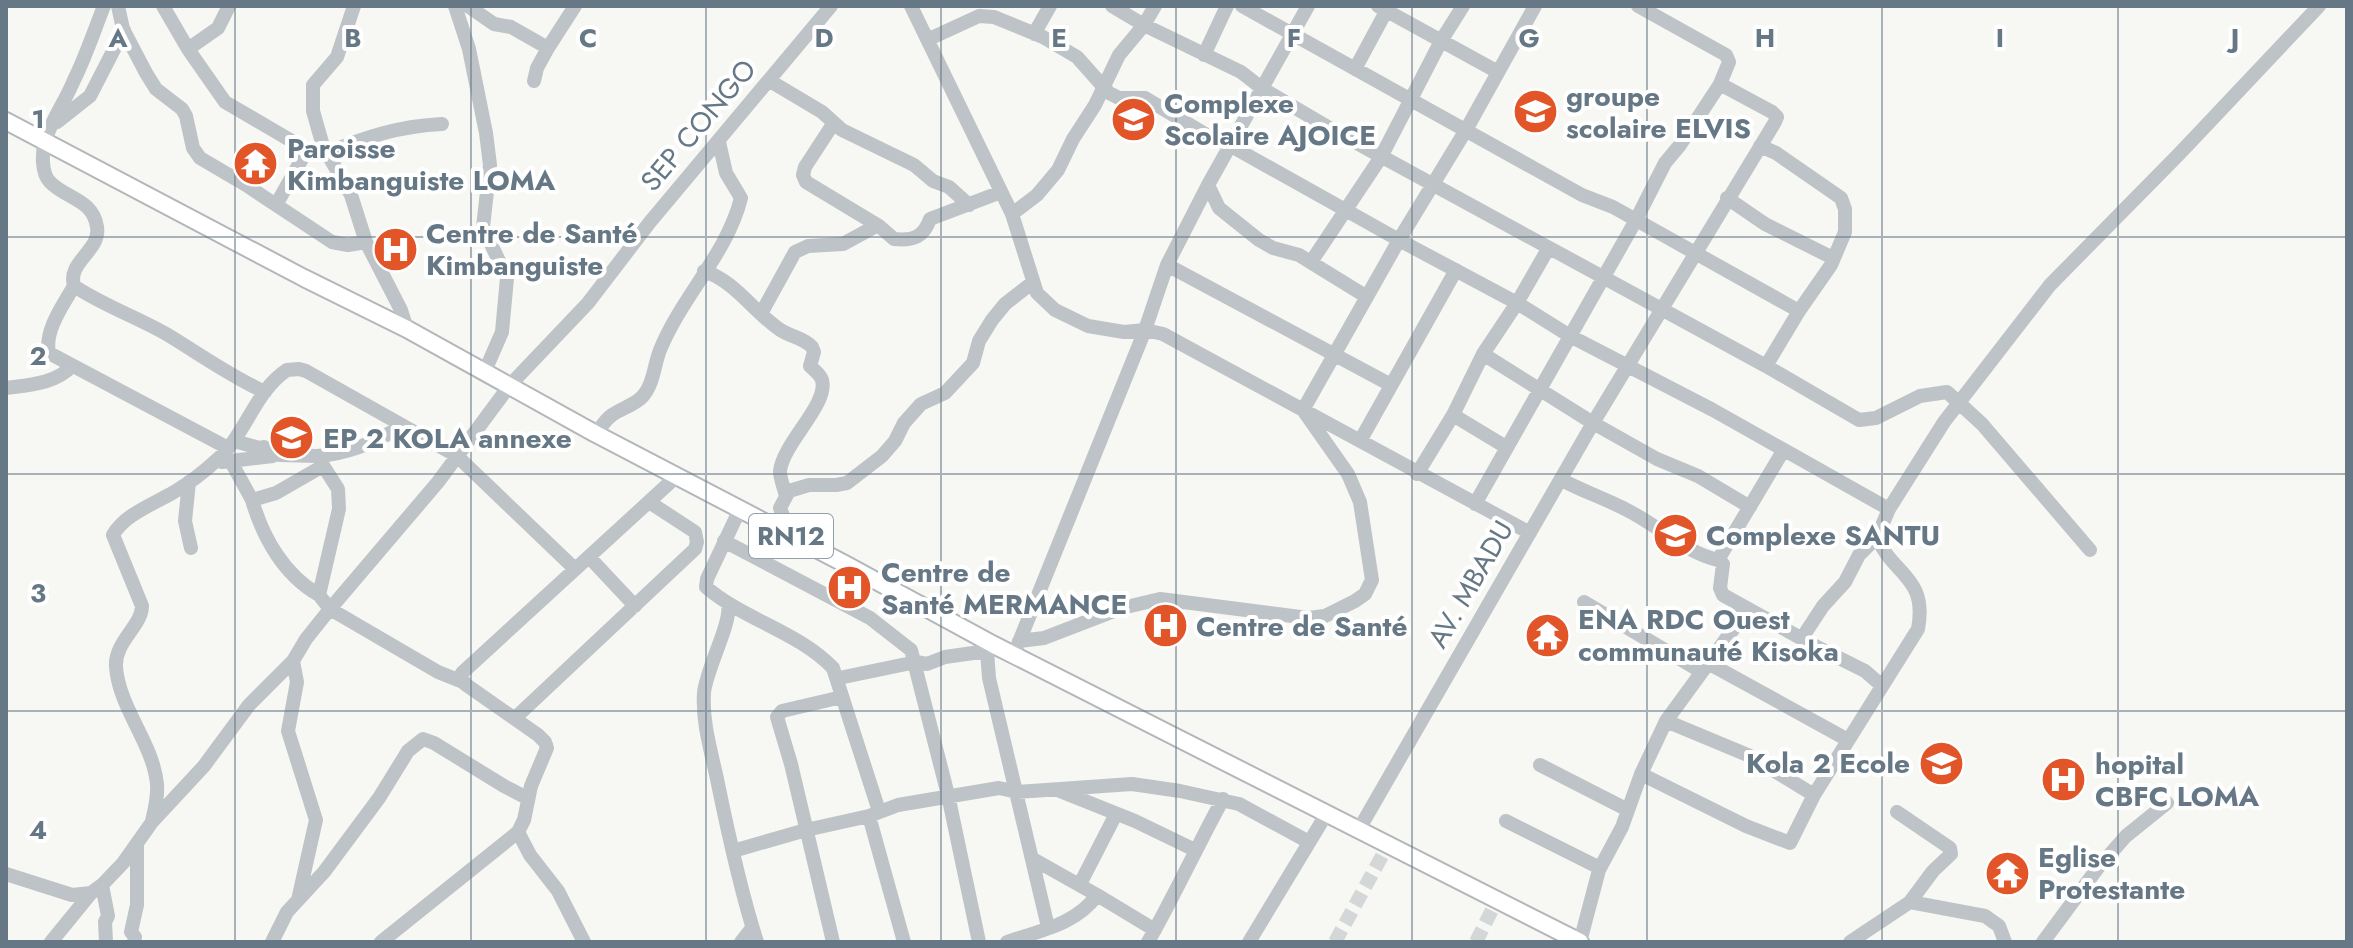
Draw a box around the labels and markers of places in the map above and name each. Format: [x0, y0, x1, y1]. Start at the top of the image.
place label: groupe scolaire ELVIS [1566, 76, 1751, 149]
place label: Complexe Scolaire AJOICE [1164, 83, 1376, 156]
school or university icon: groupe scolaire ELVIS [1511, 88, 1559, 136]
school or university icon: Complexe Scolaire AJOICE [1109, 95, 1157, 143]
place label: Paroisse Kimbanguiste LOMA [287, 128, 556, 201]
temple icon: Paroisse Kimbanguiste LOMA [232, 140, 280, 188]
place label: Centre de Santé Kimbanguiste [426, 213, 638, 286]
hospital icon: Centre de Santé Kimbanguiste [371, 225, 419, 273]
school or university icon: EP 2 KOLA annexe [268, 414, 316, 462]
place label: EP 2 KOLA annexe [323, 418, 572, 459]
school or university icon: Complexe SANTU [1651, 511, 1699, 559]
place label: Complexe SANTU [1706, 515, 1940, 556]
place label: Centre de Santé MERMANCE [881, 552, 1127, 625]
hospital icon: Centre de Santé MERMANCE [826, 564, 874, 612]
place label: ENA RDC Ouest communauté Kisoka [1578, 599, 1839, 672]
hospital icon: Centre de Santé [1141, 602, 1189, 650]
place label: Centre de Santé [1196, 606, 1408, 647]
temple icon: ENA RDC Ouest communauté Kisoka [1523, 611, 1571, 659]
school or university icon: Kola 2 Ecole [1917, 739, 1965, 787]
place label: Kola 2 Ecole [1746, 743, 1910, 784]
place label: hopital CBFC LOMA [2095, 744, 2260, 817]
hospital icon: hopital CBFC LOMA [2040, 756, 2088, 804]
place label: Eglise Protestante [2038, 837, 2185, 910]
temple icon: Eglise Protestante [1983, 849, 2031, 897]

